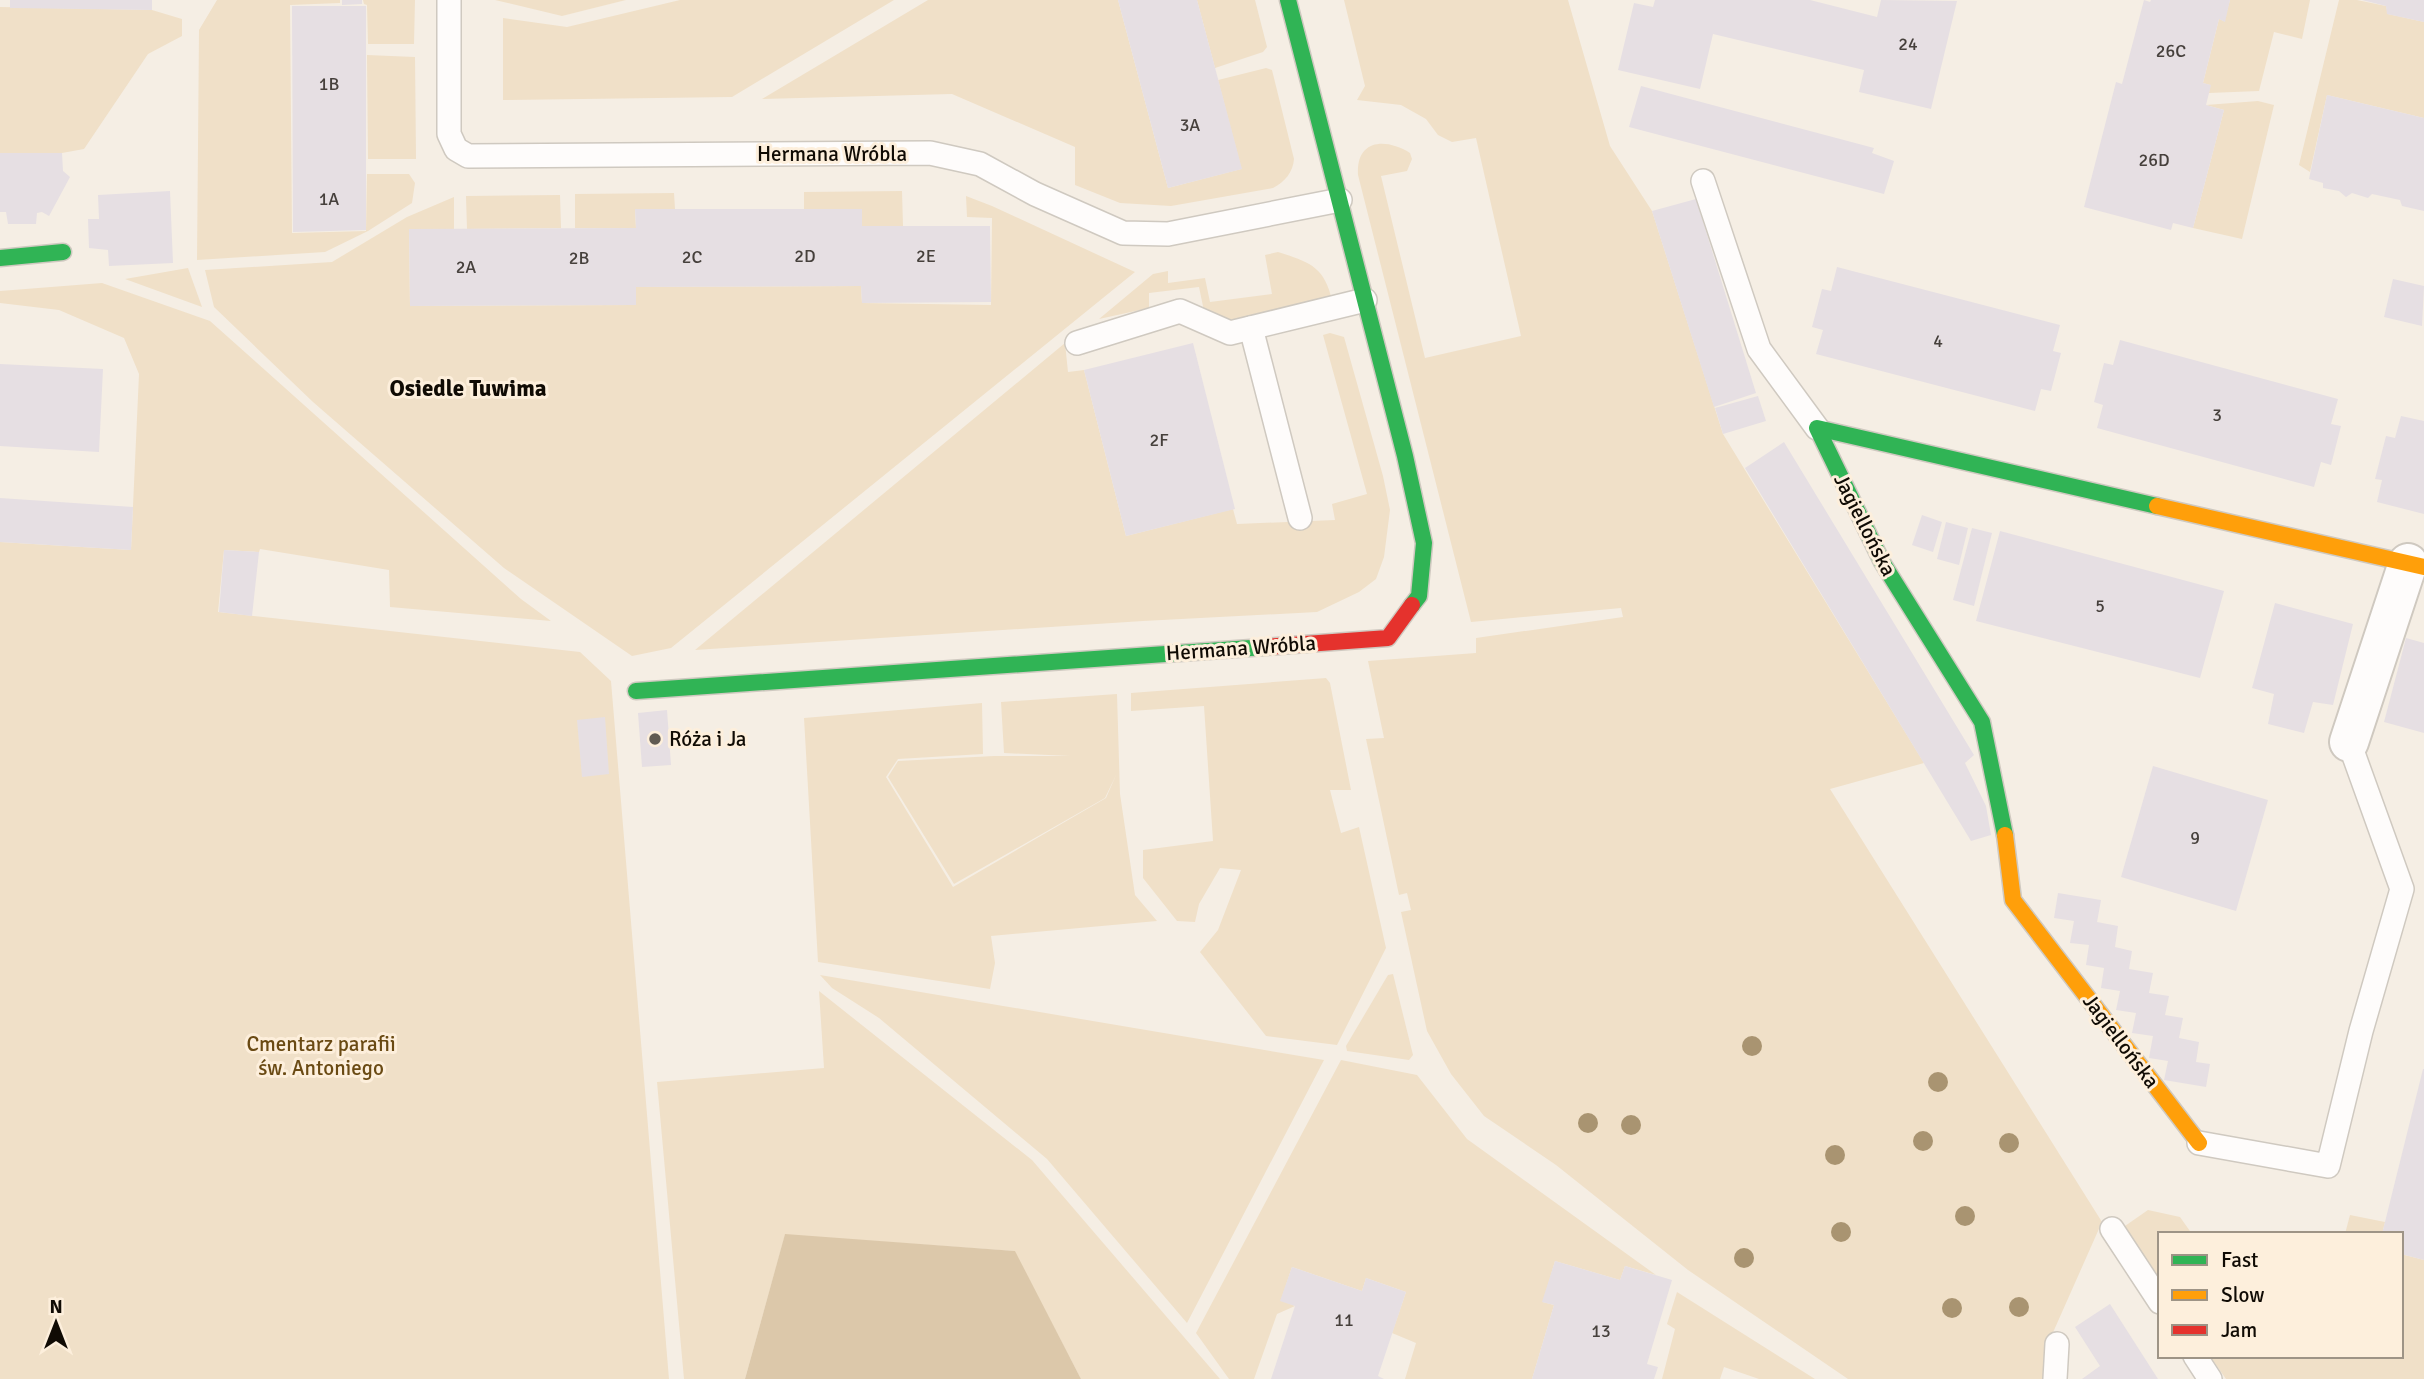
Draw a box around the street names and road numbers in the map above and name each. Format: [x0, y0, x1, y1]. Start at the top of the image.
street label: Hermana Wróbla [757, 141, 907, 167]
street label: Jagiellońska [1828, 470, 1902, 580]
street label: Hermana Wróbla [1165, 630, 1317, 666]
street label: Jagiellońska [2077, 989, 2165, 1093]

